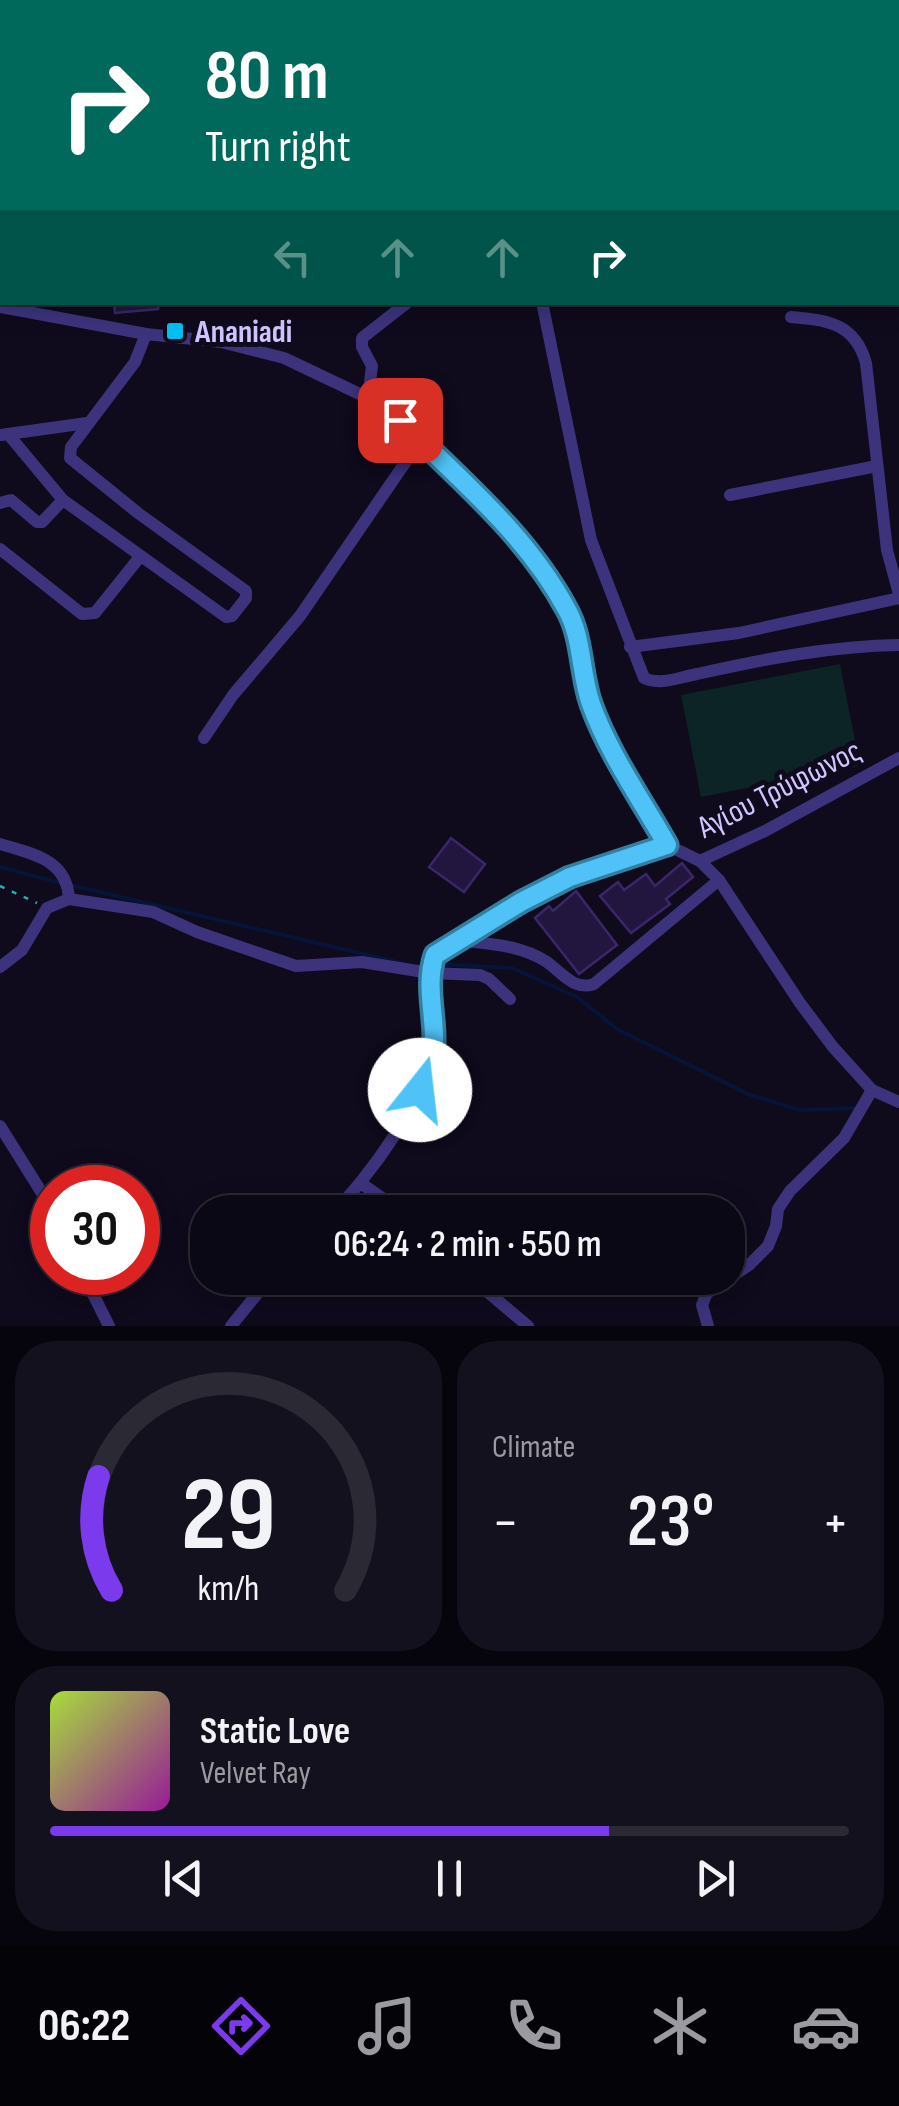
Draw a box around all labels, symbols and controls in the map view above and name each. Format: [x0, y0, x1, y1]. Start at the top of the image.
text: 80 m [205, 35, 329, 119]
icon: right [40, 40, 170, 170]
text: Turn right [205, 120, 351, 175]
icon: left [265, 230, 320, 285]
icon: ahead [370, 230, 425, 285]
icon: ahead [475, 230, 530, 285]
icon: right [580, 230, 635, 285]
place label: Ananiadi [194, 313, 292, 352]
marker: Ananiadi [164, 320, 186, 342]
pin [358, 378, 443, 463]
icon: arrive [373, 393, 428, 448]
street label: Αγίου Τρύφωνος [690, 731, 868, 848]
position arrow [368, 1038, 472, 1142]
speed limit sign: 30 [30, 1165, 160, 1295]
text: 06:24 · 2 min · 550 m [333, 1222, 602, 1267]
text: Climate [492, 1428, 575, 1467]
text: 29 [181, 1454, 276, 1579]
text: 23° [627, 1477, 714, 1568]
text: − [492, 1490, 519, 1557]
text: + [822, 1490, 849, 1557]
text: km/h [198, 1568, 259, 1611]
text: Static Love [200, 1709, 350, 1754]
text: Velvet Ray [200, 1754, 311, 1793]
icon: previous [156, 1851, 211, 1906]
icon: pause [422, 1851, 477, 1906]
icon: next [688, 1851, 743, 1906]
icon: directions [206, 1991, 276, 2061]
icon: music [352, 1991, 422, 2061]
icon: phone [499, 1991, 569, 2061]
icon: climate [645, 1991, 715, 2061]
icon: car [791, 1991, 861, 2061]
text: 06:22 [38, 1999, 130, 2054]

